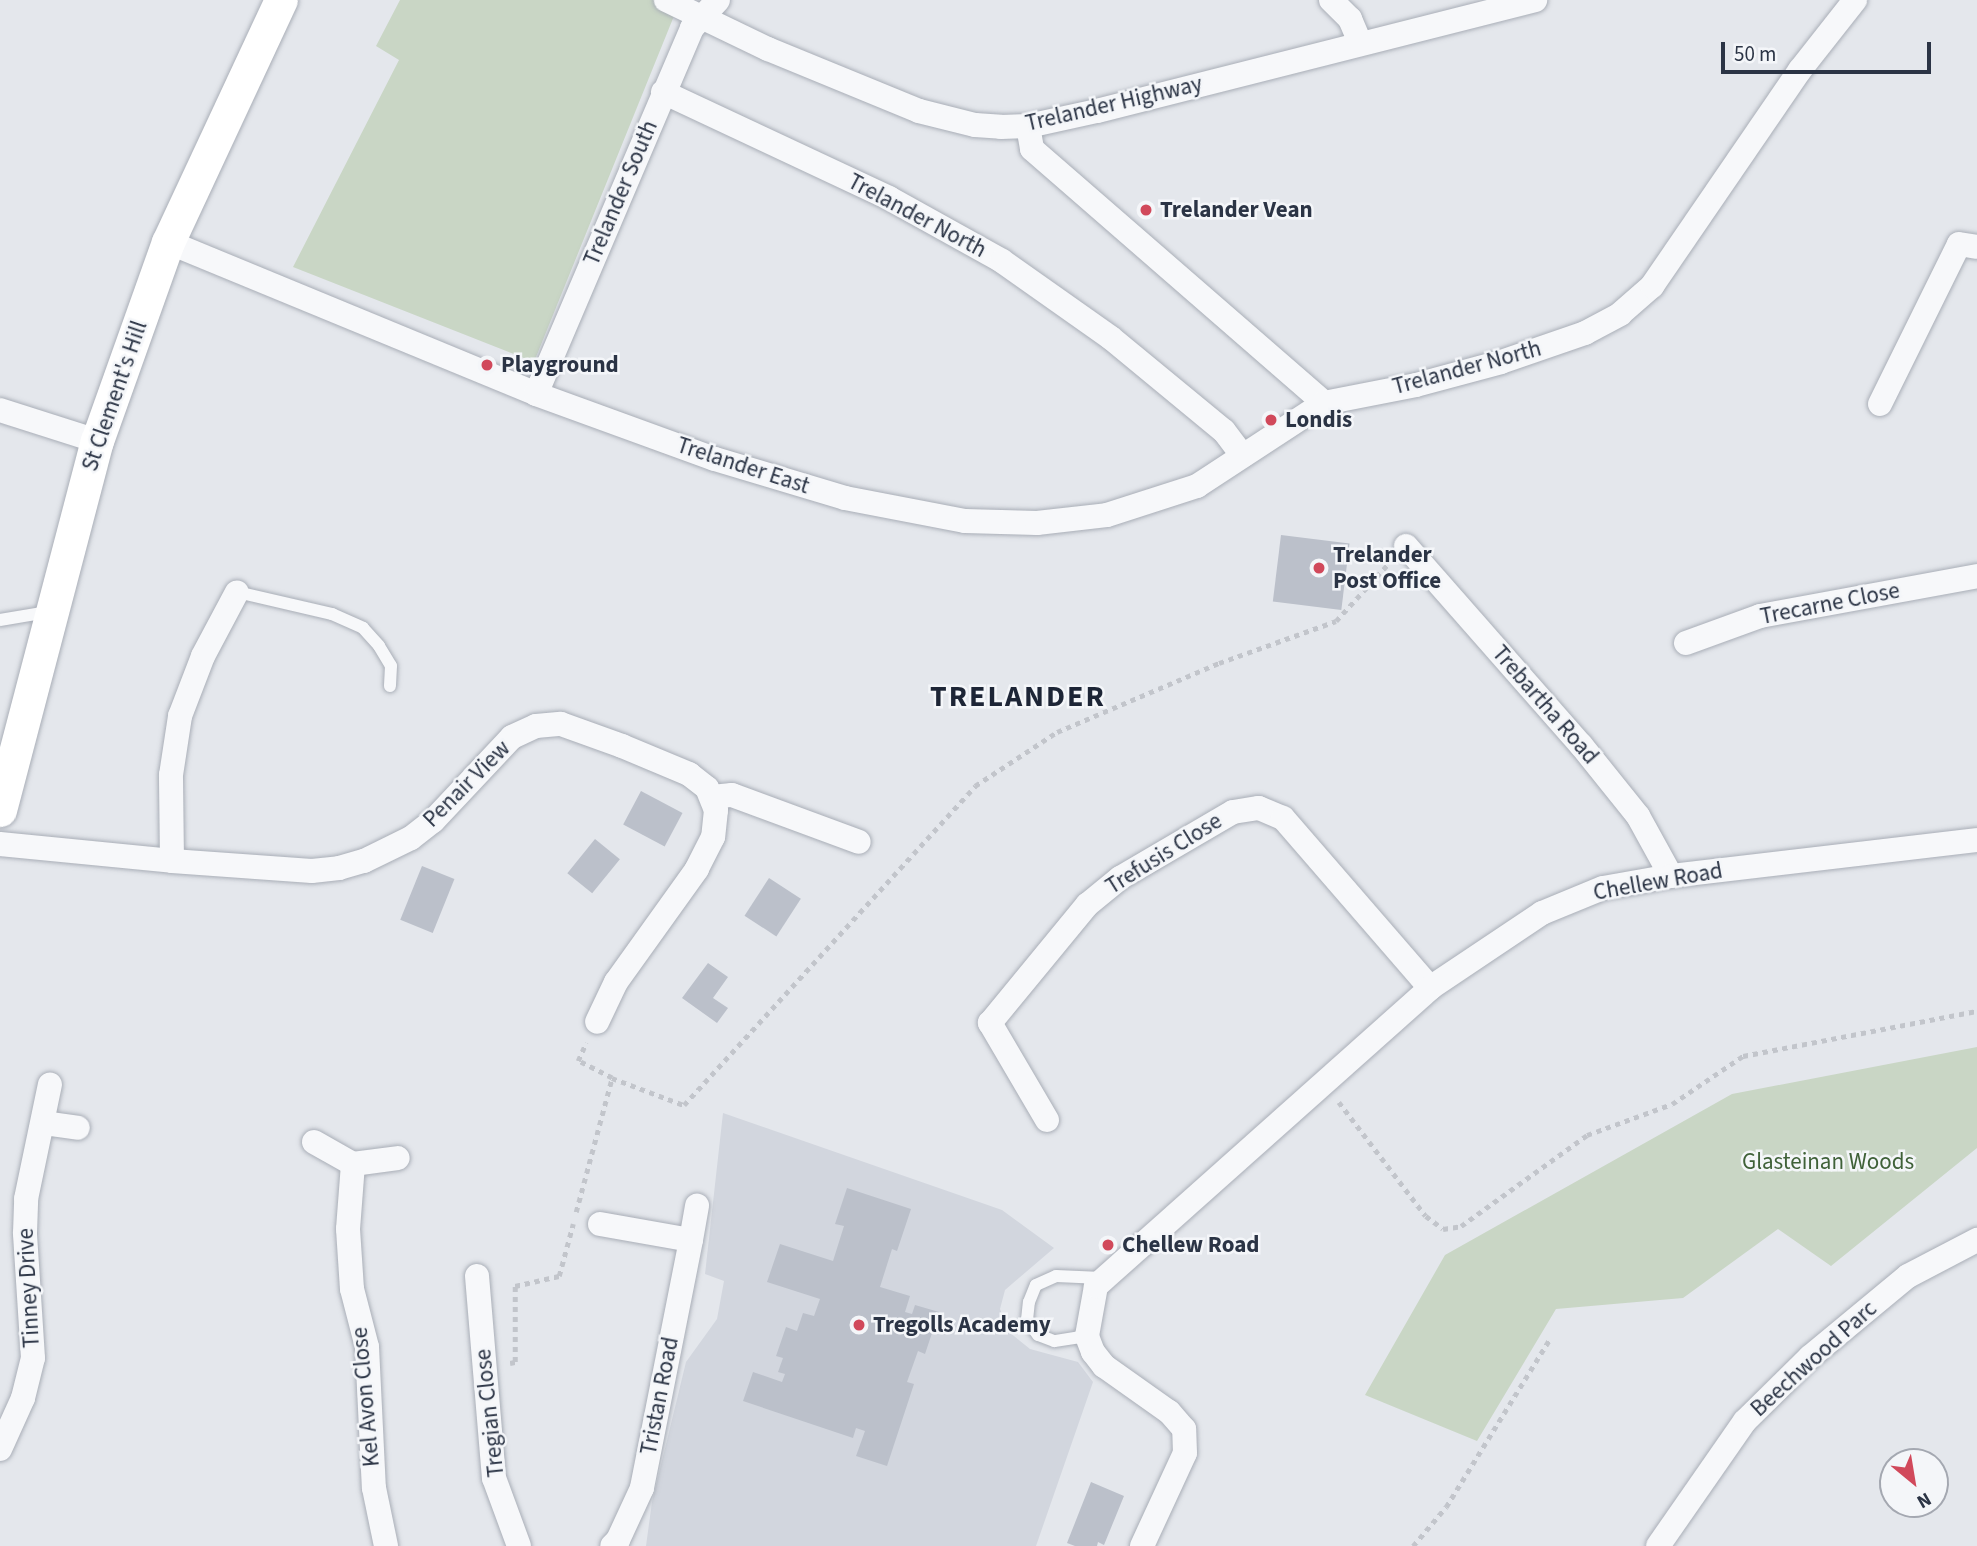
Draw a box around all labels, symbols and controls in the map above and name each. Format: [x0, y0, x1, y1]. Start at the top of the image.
scale bar [1725, 28, 1935, 72]
text: 50 m [1734, 39, 1776, 69]
street label: Trelander Highway [1023, 70, 1205, 138]
street label: Trelander South [578, 116, 664, 270]
street label: Trelander North [843, 168, 991, 264]
place label: Trelander Vean [1160, 196, 1313, 224]
marker: Trelander Vean [1138, 202, 1154, 218]
street label: St Clement's Hill [76, 317, 154, 475]
street label: Trelander North [1390, 335, 1544, 401]
place label: Playground [501, 351, 619, 379]
marker: Playground [479, 357, 495, 373]
place label: Londis [1285, 406, 1352, 434]
marker: Londis [1263, 412, 1279, 428]
street label: Trelander East [673, 432, 813, 500]
place label: Trelander Post Office [1333, 541, 1441, 595]
marker: Trelander Post Office [1311, 560, 1327, 576]
street label: Trecarne Close [1758, 577, 1902, 631]
street label: Trebartha Road [1486, 640, 1604, 770]
district label: TRELANDER [931, 679, 1105, 715]
street label: Penair View [418, 735, 516, 833]
street label: Trefusis Close [1101, 807, 1227, 901]
street label: Chellew Road [1591, 857, 1725, 907]
park label: Glasteinan Woods [1742, 1148, 1914, 1176]
street label: Tinney Drive [12, 1227, 46, 1349]
place label: Chellew Road [1122, 1231, 1259, 1259]
marker: Chellew Road [1100, 1237, 1116, 1253]
street label: Beechwood Parc [1745, 1295, 1883, 1423]
place label: Tregolls Academy [873, 1311, 1051, 1339]
marker: Tregolls Academy [851, 1317, 867, 1333]
street label: Kel Avon Close [346, 1326, 386, 1468]
street label: Tristan Road [635, 1335, 685, 1457]
street label: Tregian Close [470, 1348, 510, 1478]
north arrow [1879, 1448, 1949, 1518]
text: N [1912, 1485, 1936, 1515]

